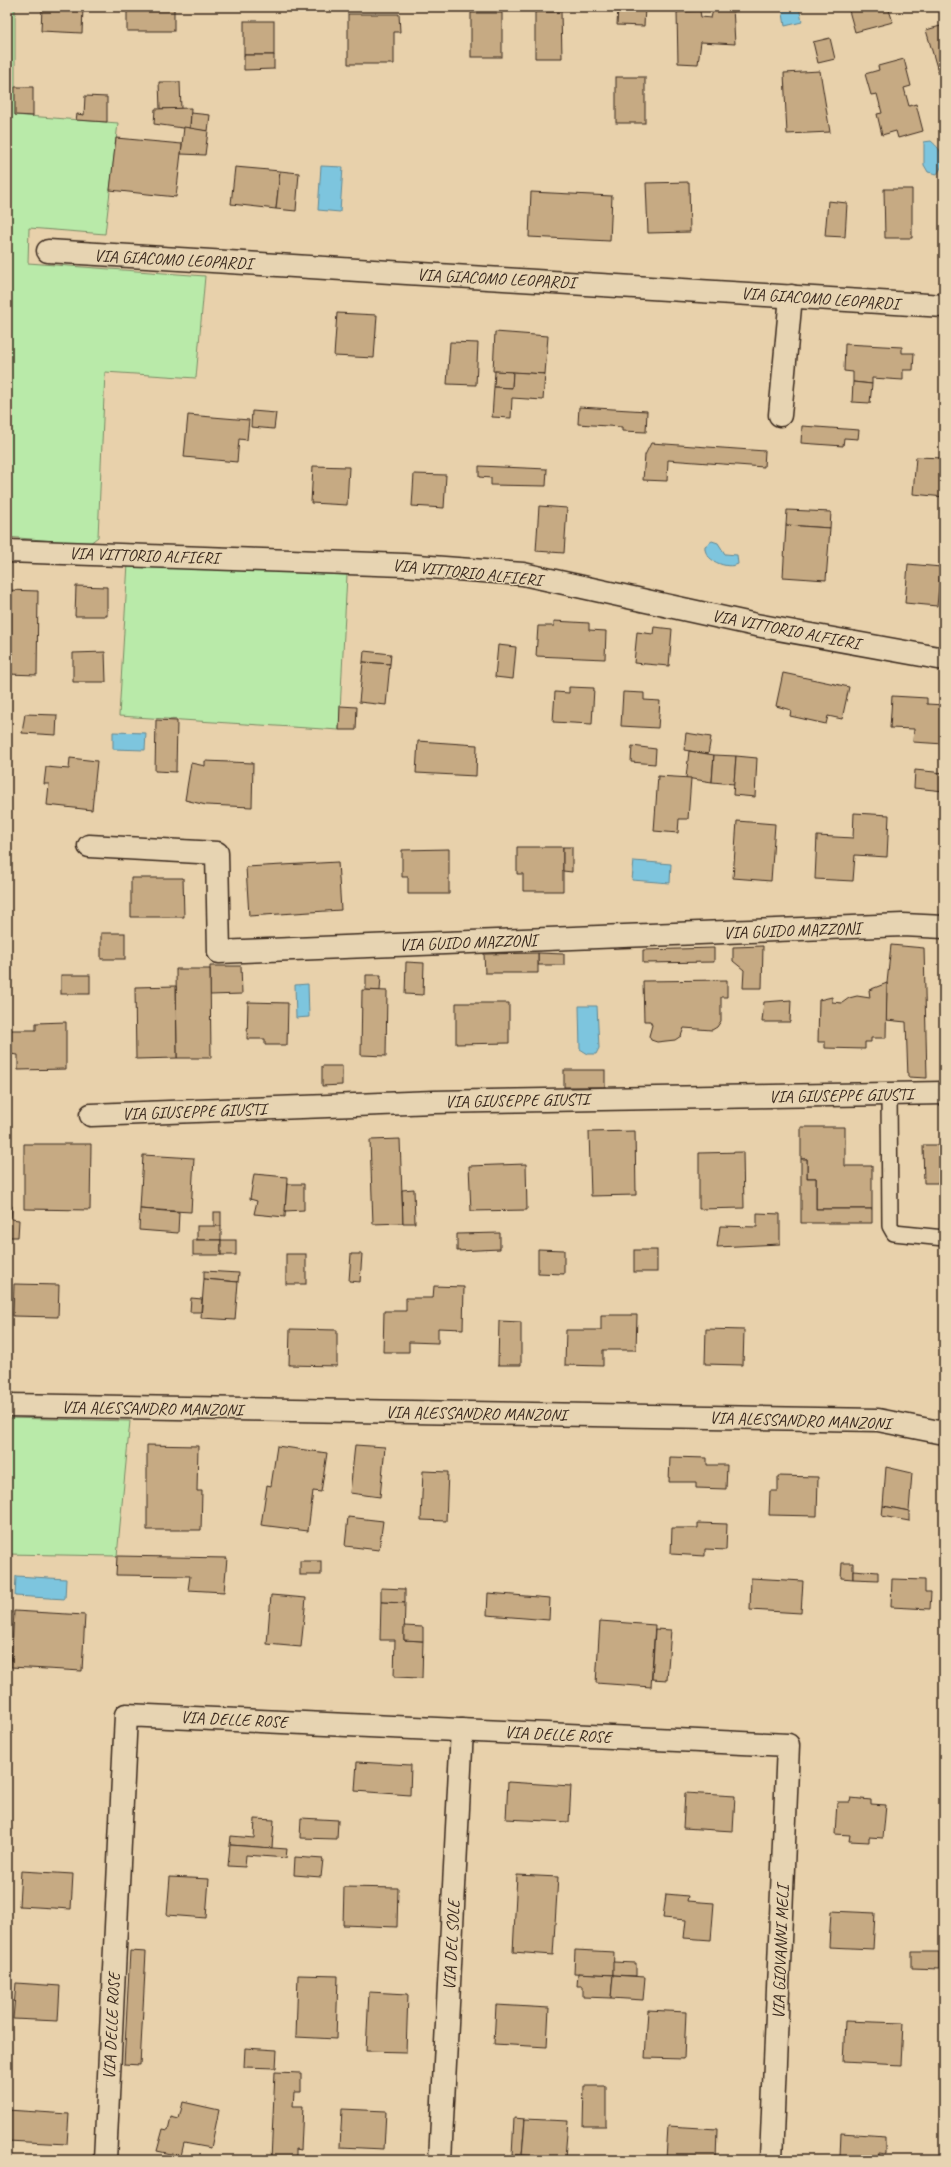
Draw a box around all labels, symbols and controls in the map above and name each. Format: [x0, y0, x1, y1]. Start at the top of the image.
street label: VIA GIACOMO LEOPARDI [93, 245, 257, 274]
street label: VIA GIACOMO LEOPARDI [416, 264, 580, 293]
street label: VIA GIACOMO LEOPARDI [740, 283, 904, 315]
street label: VIA VITTORIO ALFIERI [69, 542, 223, 569]
street label: VIA VITTORIO ALFIERI [391, 554, 547, 591]
street label: VIA VITTORIO ALFIERI [710, 605, 866, 655]
street label: VIA GUIDO MAZZONI [723, 917, 865, 943]
street label: VIA GUIDO MAZZONI [399, 929, 541, 955]
street label: VIA GIUSEPPE GIUSTI [769, 1084, 916, 1107]
street label: VIA GIUSEPPE GIUSTI [445, 1089, 592, 1112]
street label: VIA GIUSEPPE GIUSTI [122, 1098, 270, 1125]
street label: VIA ALESSANDRO MANZONI [61, 1396, 246, 1421]
street label: VIA ALESSANDRO MANZONI [385, 1401, 570, 1426]
street label: VIA ALESSANDRO MANZONI [709, 1407, 894, 1434]
street label: VIA DELLE ROSE [180, 1706, 291, 1733]
street label: VIA DELLE ROSE [504, 1721, 615, 1748]
street label: VIA GIOVANNI MELI [768, 1880, 793, 2019]
street label: VIA DEL SOLE [439, 1897, 464, 1991]
street label: VIA DELLE ROSE [98, 1969, 125, 2080]

